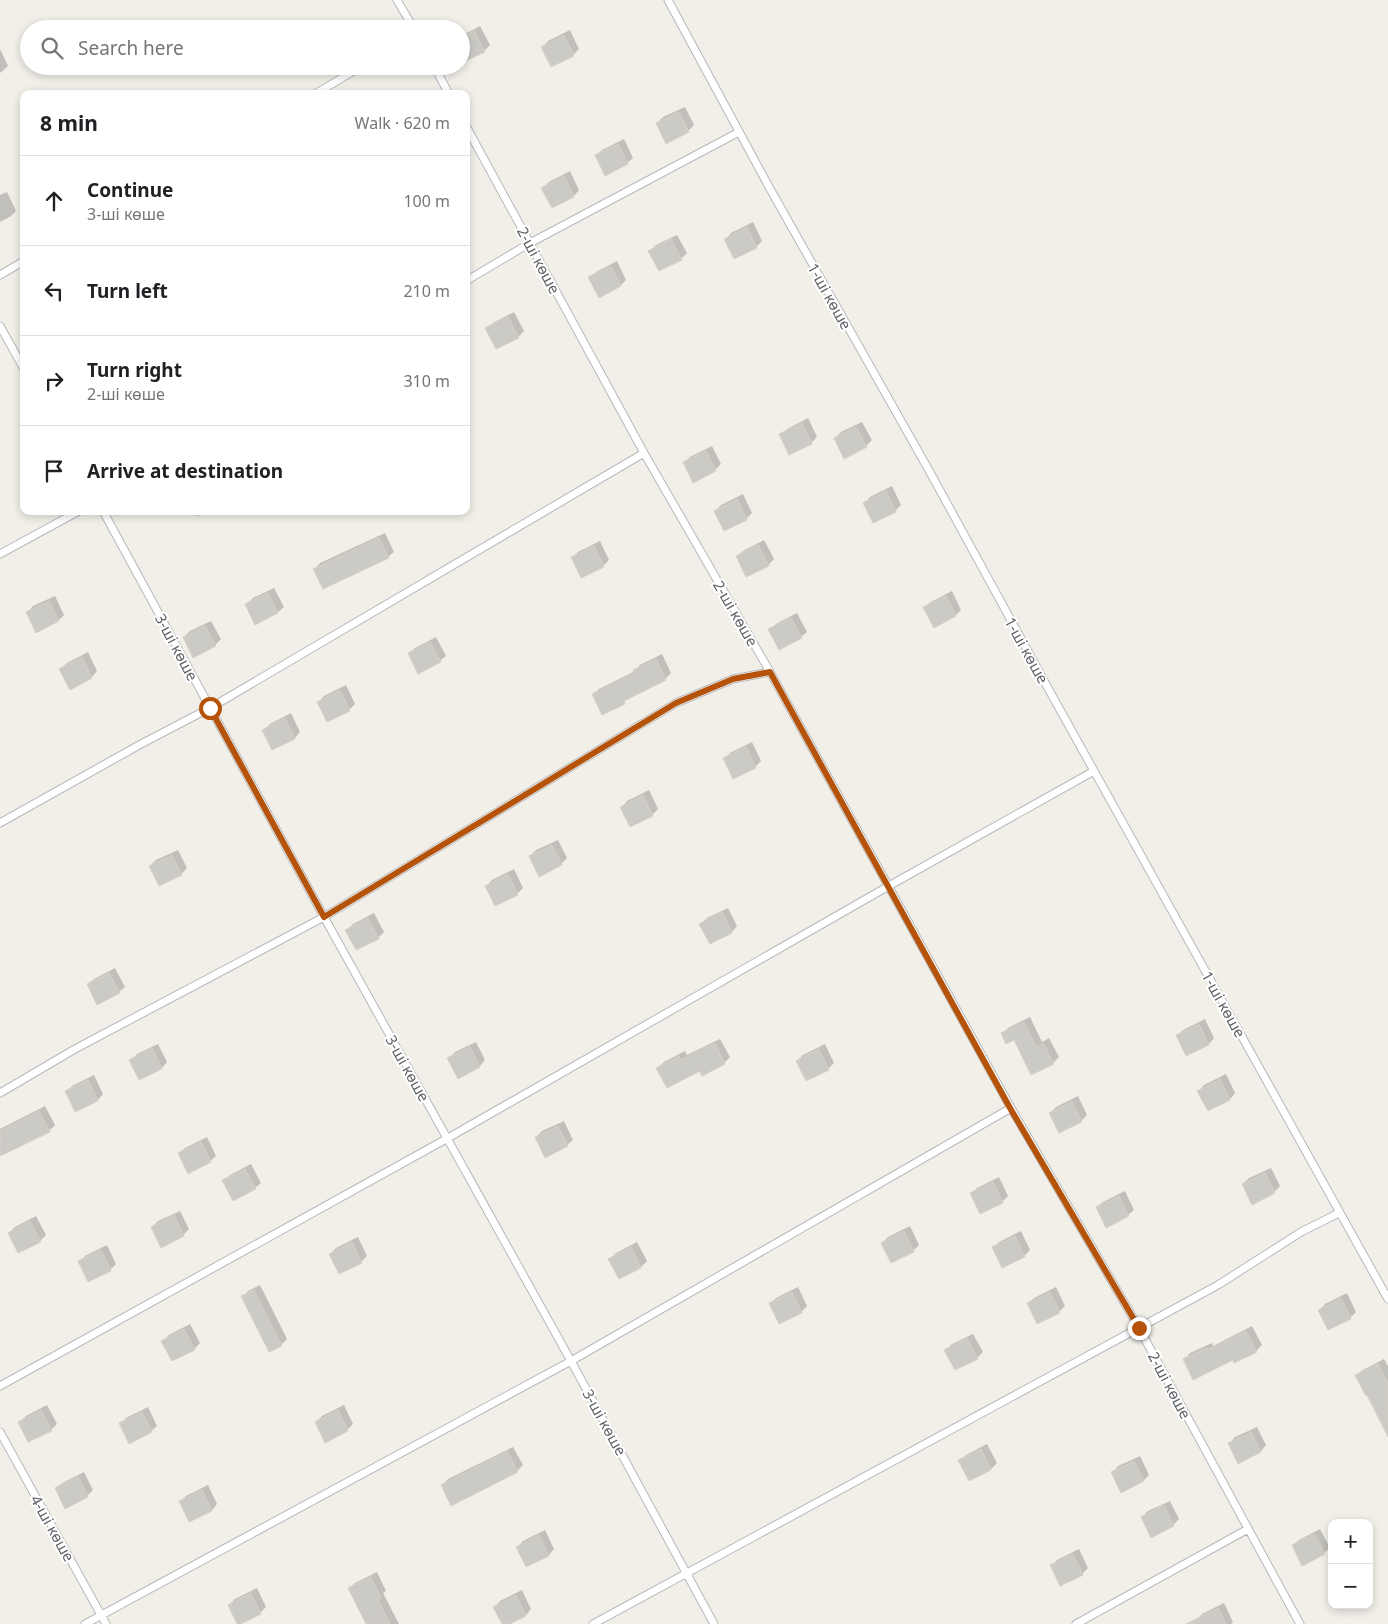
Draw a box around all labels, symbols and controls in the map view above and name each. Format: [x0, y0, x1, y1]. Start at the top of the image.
search box [20, 20, 470, 75]
icon: search [38, 34, 66, 62]
text: Search here [78, 35, 184, 61]
text: 8 min [40, 109, 98, 137]
text: Walk · 620 m [355, 112, 450, 134]
text: Continue [87, 177, 173, 203]
icon: ahead [40, 187, 68, 215]
text: 100 m [403, 190, 450, 212]
text: 3-ші көше [87, 203, 165, 225]
street label: 2-ші көше [513, 223, 565, 297]
street label: 1-ші көше [804, 259, 856, 333]
icon: left [40, 277, 68, 305]
text: Turn left [87, 278, 168, 304]
text: 210 m [403, 280, 450, 302]
text: Turn right [87, 357, 182, 383]
icon: right [40, 367, 68, 395]
text: 310 m [403, 370, 450, 392]
text: 2-ші көше [87, 383, 165, 405]
icon: arrive [40, 457, 68, 485]
text: Arrive at destination [87, 458, 283, 484]
street label: 2-ші көше [709, 576, 763, 650]
street label: 3-ші көше [151, 610, 203, 684]
street label: 1-ші көше [1001, 613, 1053, 687]
route start [199, 697, 222, 720]
street label: 1-ші көше [1198, 967, 1250, 1041]
street label: 3-ші көше [382, 1031, 434, 1105]
route end [1128, 1317, 1151, 1340]
street label: 2-ші көше [1144, 1348, 1196, 1422]
street label: 3-ші көше [579, 1385, 631, 1459]
street label: 4-ші көше [27, 1491, 79, 1565]
map controls [1328, 1519, 1373, 1609]
button: + [1328, 1519, 1373, 1564]
button: − [1328, 1564, 1373, 1609]

